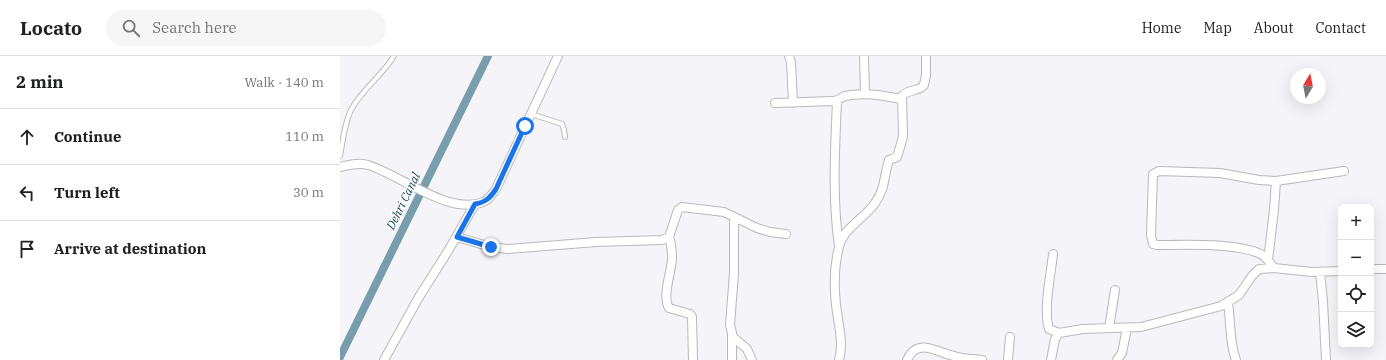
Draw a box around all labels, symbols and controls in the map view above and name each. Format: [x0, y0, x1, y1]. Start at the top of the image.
search box [106, 10, 386, 46]
text: Locato [20, 16, 82, 40]
icon: search [120, 17, 142, 39]
text: Search here [152, 18, 237, 37]
text: Home [1142, 19, 1181, 37]
text: Map [1203, 19, 1232, 37]
text: About [1254, 19, 1293, 37]
text: Contact [1315, 19, 1366, 37]
north arrow [1290, 68, 1326, 104]
text: 2 min [16, 71, 64, 93]
text: Walk · 140 m [245, 74, 324, 91]
route start [516, 117, 534, 135]
icon: ahead [16, 126, 38, 148]
text: Continue [54, 127, 121, 146]
text: 110 m [285, 128, 324, 145]
water label: Dehri Canal [382, 170, 424, 233]
icon: left [16, 182, 38, 204]
text: Turn left [54, 183, 120, 202]
text: 30 m [293, 184, 324, 201]
map controls [1338, 204, 1374, 348]
button: + [1338, 204, 1374, 240]
icon: arrive [16, 238, 38, 260]
route end [482, 238, 500, 256]
text: Arrive at destination [54, 239, 206, 258]
button: − [1338, 240, 1374, 276]
button: locate [1338, 276, 1374, 312]
button: layers [1338, 312, 1374, 348]

